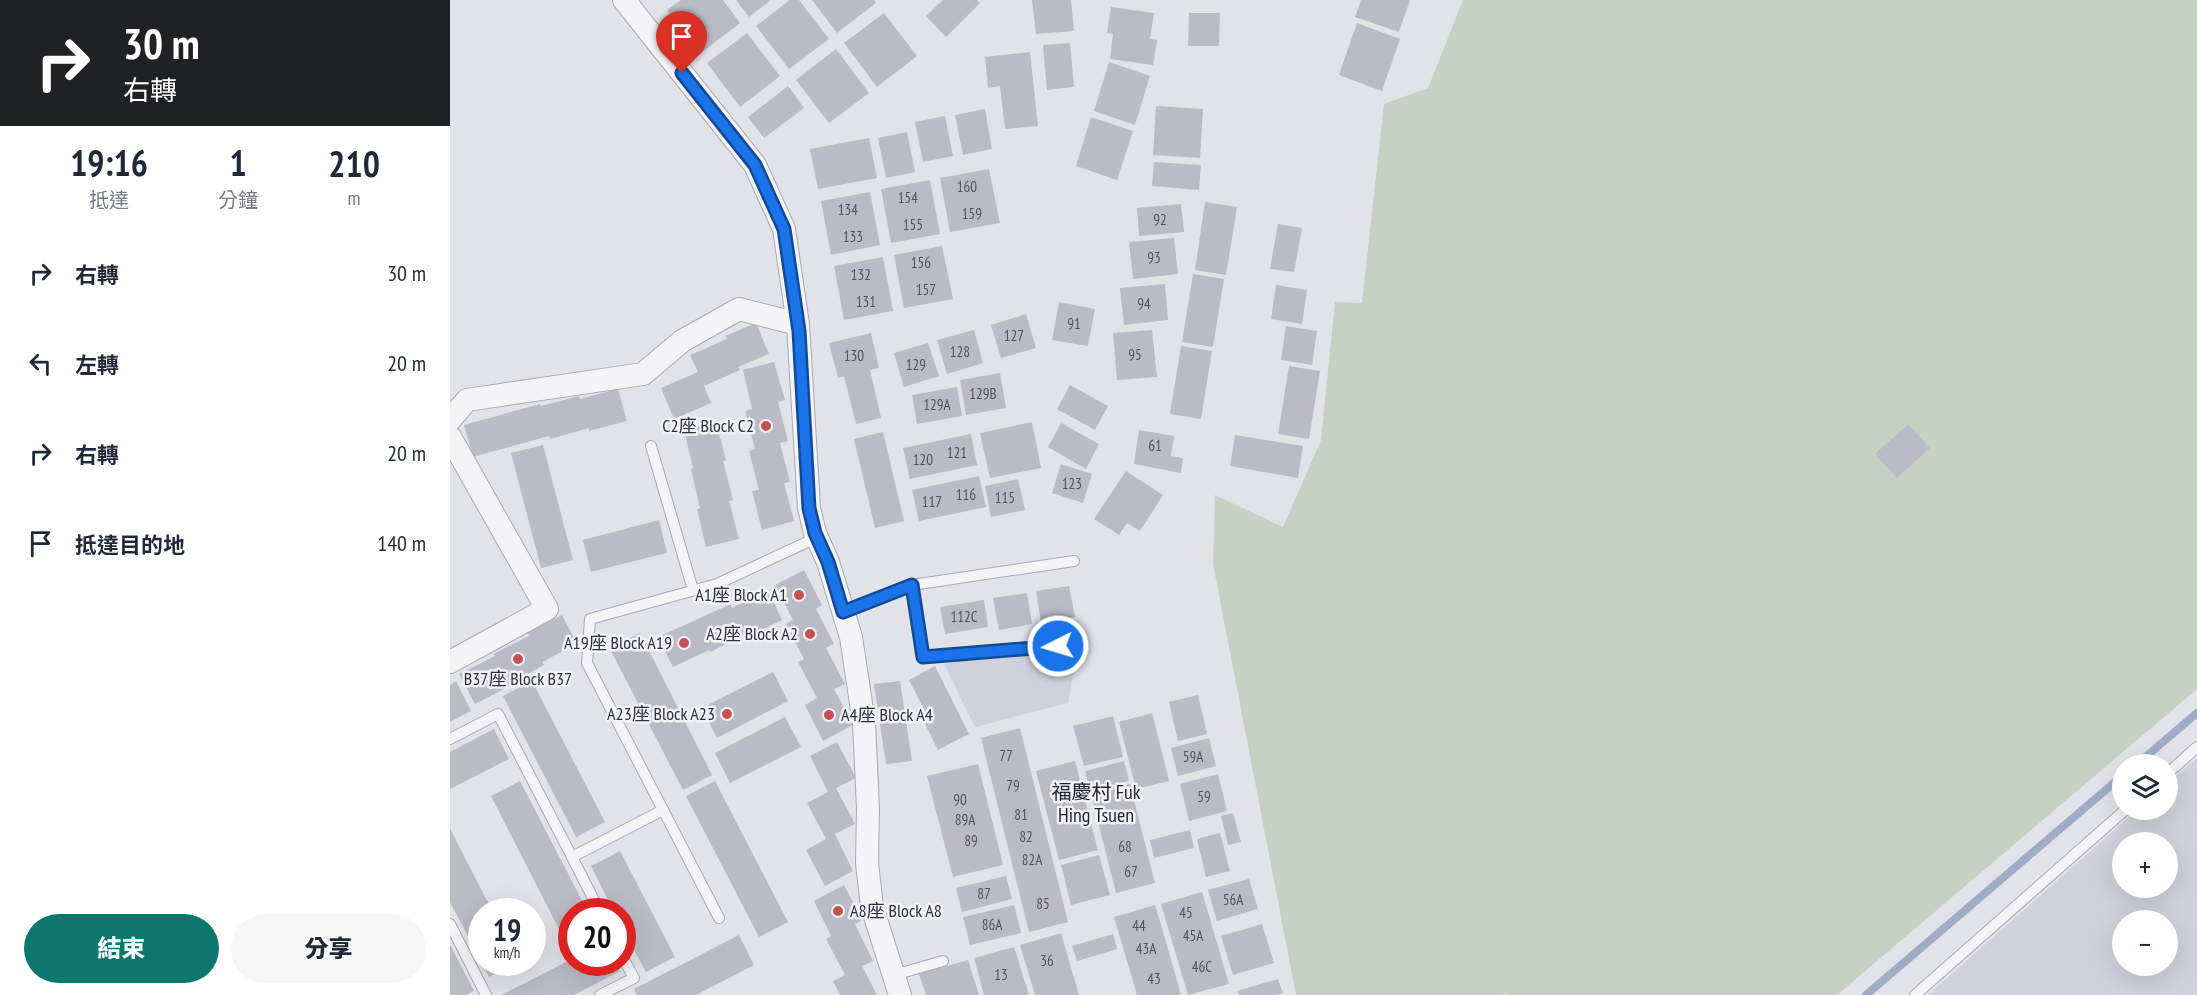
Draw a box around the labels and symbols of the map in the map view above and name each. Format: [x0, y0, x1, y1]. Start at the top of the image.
pin [656, 11, 707, 73]
house number: 160 [957, 177, 977, 196]
house number: 154 [898, 188, 918, 207]
house number: 134 [838, 200, 858, 219]
house number: 159 [962, 204, 982, 223]
house number: 92 [1153, 210, 1167, 229]
house number: 155 [903, 215, 923, 234]
house number: 133 [843, 227, 863, 246]
house number: 93 [1147, 248, 1161, 267]
house number: 156 [911, 253, 931, 272]
house number: 132 [851, 265, 871, 284]
house number: 157 [916, 280, 936, 299]
house number: 131 [856, 292, 876, 311]
house number: 94 [1137, 294, 1151, 313]
house number: 91 [1067, 314, 1081, 333]
house number: 127 [1004, 326, 1024, 345]
house number: 128 [950, 342, 970, 361]
house number: 95 [1128, 345, 1142, 364]
house number: 130 [844, 346, 864, 365]
house number: 129 [906, 355, 926, 374]
house number: 129B [969, 384, 997, 403]
house number: 129A [923, 395, 952, 414]
place label: C2座 Block C2 [662, 414, 754, 437]
marker: C2座 Block C2 [759, 419, 773, 433]
house number: 61 [1148, 436, 1162, 455]
house number: 121 [947, 443, 967, 462]
house number: 120 [913, 450, 933, 469]
house number: 123 [1062, 474, 1082, 493]
house number: 116 [956, 485, 976, 504]
house number: 115 [995, 488, 1015, 507]
house number: 117 [922, 492, 942, 511]
place label: A1座 Block A1 [695, 583, 787, 606]
marker: A1座 Block A1 [792, 588, 806, 602]
house number: 112C [950, 607, 978, 626]
position arrow [1026, 614, 1090, 678]
place label: A2座 Block A2 [706, 622, 798, 645]
marker: A2座 Block A2 [803, 627, 817, 641]
place label: A19座 Block A19 [564, 631, 672, 654]
marker: A19座 Block A19 [677, 636, 691, 650]
marker: B37座 Block B37 [511, 652, 525, 666]
place label: B37座 Block B37 [464, 667, 572, 690]
place label: A23座 Block A23 [607, 702, 715, 725]
place label: A4座 Block A4 [841, 703, 933, 726]
marker: A23座 Block A23 [720, 707, 734, 721]
marker: A4座 Block A4 [822, 708, 836, 722]
house number: 77 [999, 746, 1013, 765]
house number: 59A [1183, 747, 1204, 766]
house number: 79 [1006, 776, 1020, 795]
district label: 福慶村 Fuk Hing Tsuen [1052, 779, 1141, 828]
house number: 59 [1197, 787, 1211, 806]
house number: 90 [953, 790, 967, 809]
house number: 81 [1014, 805, 1028, 824]
house number: 89A [955, 810, 976, 829]
house number: 82 [1019, 827, 1033, 846]
house number: 89 [964, 831, 978, 850]
house number: 68 [1118, 837, 1132, 856]
house number: 82A [1022, 850, 1043, 869]
house number: 67 [1124, 862, 1138, 881]
house number: 87 [977, 884, 991, 903]
house number: 56A [1223, 890, 1244, 909]
house number: 85 [1036, 894, 1050, 913]
speed limit sign: 20 [558, 898, 636, 976]
place label: A8座 Block A8 [850, 899, 942, 922]
house number: 45 [1179, 903, 1193, 922]
marker: A8座 Block A8 [831, 904, 845, 918]
house number: 86A [982, 915, 1003, 934]
house number: 44 [1132, 916, 1146, 935]
house number: 45A [1183, 926, 1204, 945]
house number: 43A [1136, 939, 1157, 958]
house number: 36 [1040, 951, 1054, 970]
house number: 46C [1192, 957, 1212, 976]
house number: 13 [994, 965, 1008, 984]
house number: 43 [1147, 969, 1161, 988]

